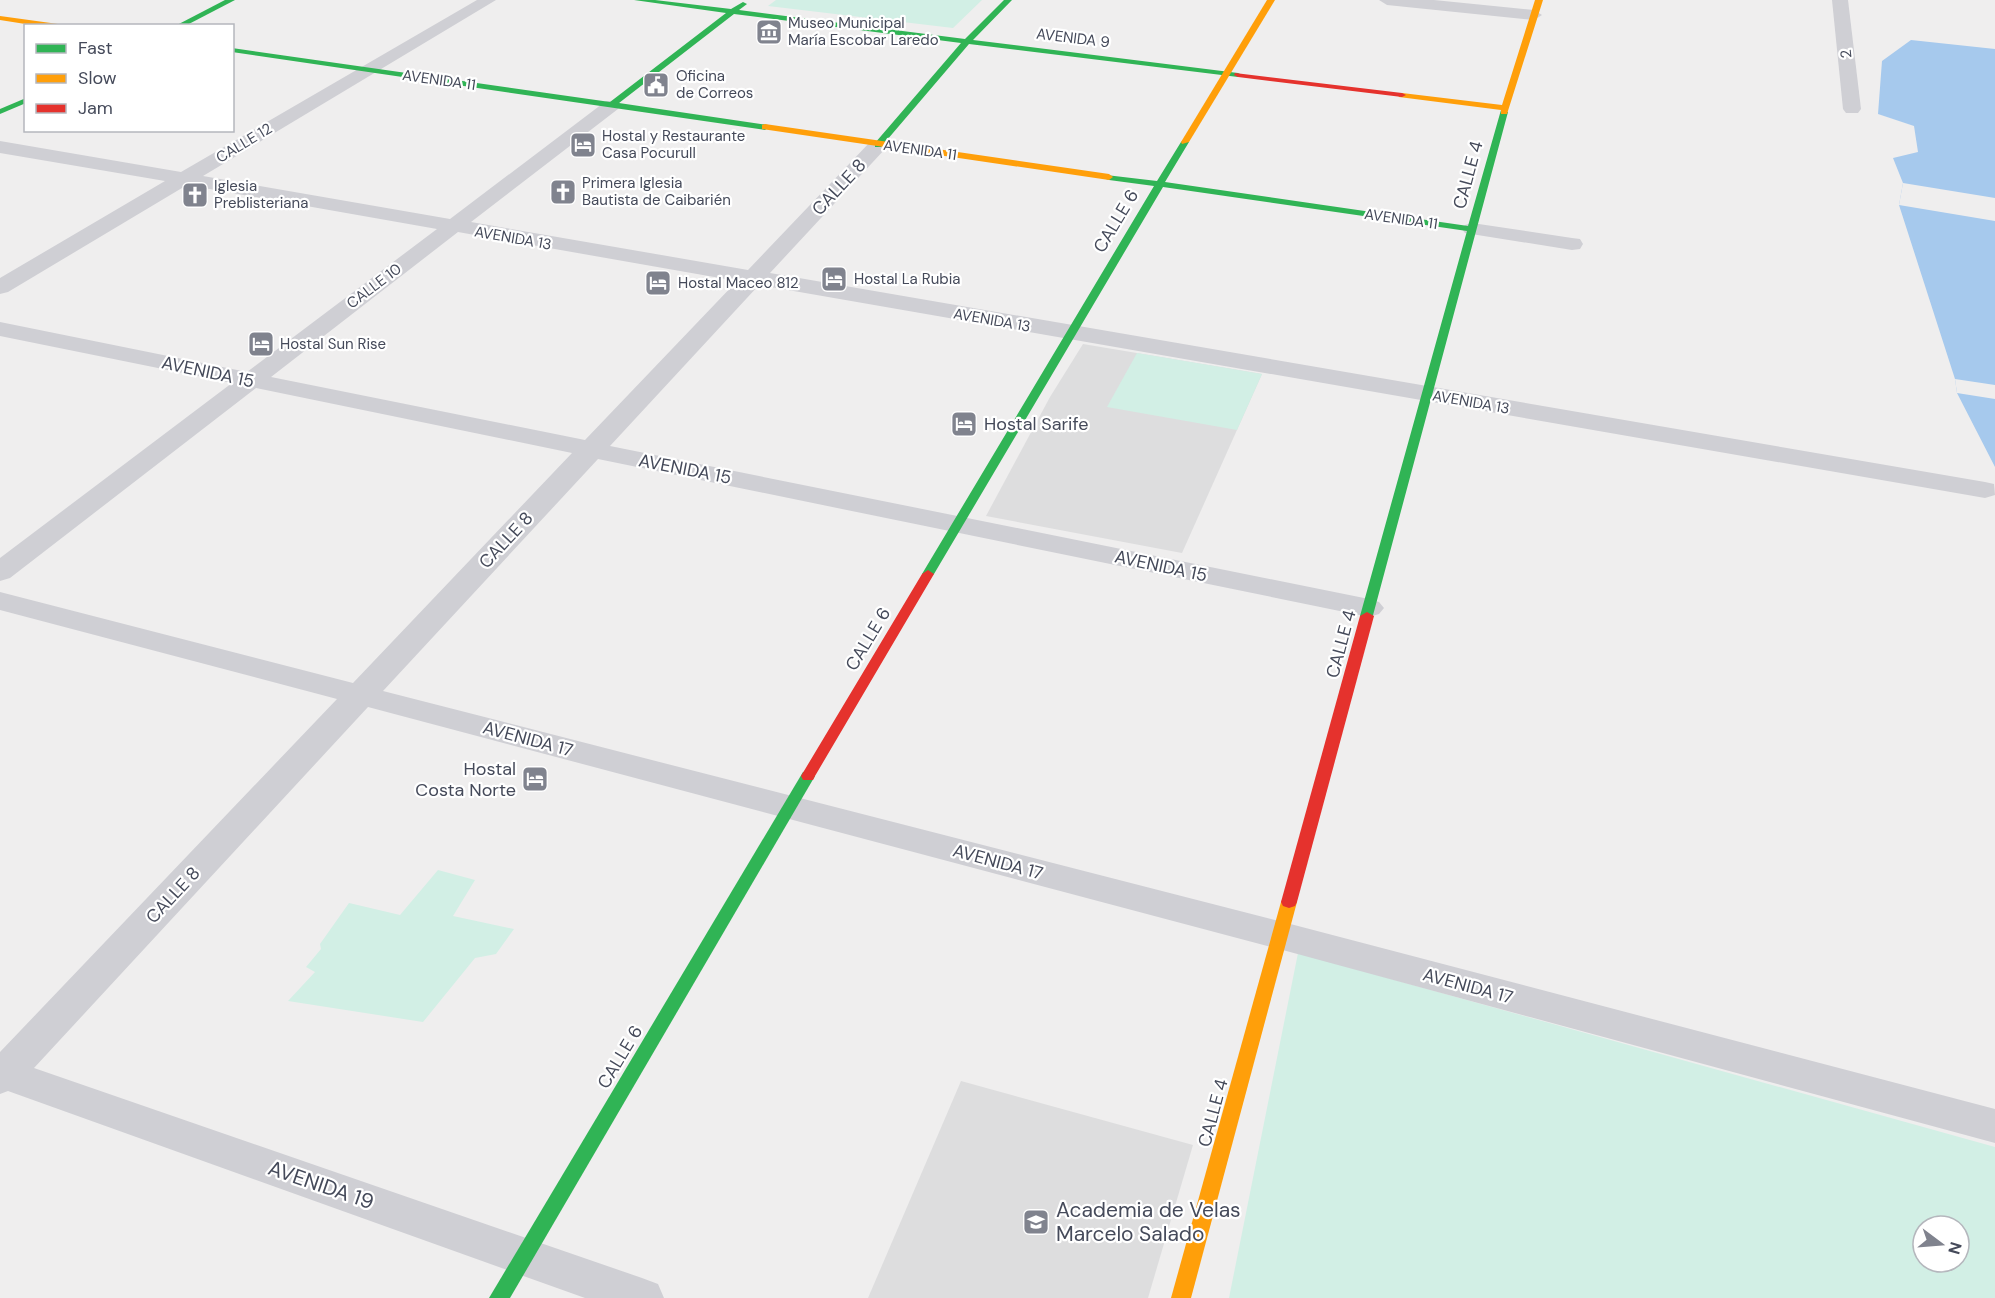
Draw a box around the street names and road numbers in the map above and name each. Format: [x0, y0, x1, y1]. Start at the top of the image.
street label: AVENIDA 9 [1035, 24, 1111, 52]
street label: 2 [1836, 49, 1856, 59]
street label: AVENIDA 11 [401, 65, 477, 95]
street label: CALLE 12 [212, 118, 276, 168]
street label: AVENIDA 11 [882, 135, 958, 165]
street label: CALLE 4 [1447, 138, 1489, 212]
street label: CALLE 8 [807, 153, 871, 221]
street label: CALLE 6 [1088, 185, 1144, 257]
street label: AVENIDA 11 [1363, 204, 1439, 234]
street label: AVENIDA 13 [473, 221, 553, 255]
street label: CALLE 10 [343, 259, 405, 313]
street label: AVENIDA 13 [952, 303, 1032, 337]
street label: AVENIDA 15 [160, 351, 256, 393]
street label: AVENIDA 13 [1431, 385, 1511, 419]
street label: AVENIDA 15 [637, 448, 733, 490]
street label: CALLE 8 [474, 506, 538, 574]
street label: AVENIDA 15 [1113, 545, 1209, 587]
street label: CALLE 6 [840, 603, 896, 675]
street label: CALLE 4 [1320, 607, 1362, 681]
street label: AVENIDA 17 [480, 715, 576, 763]
street label: AVENIDA 17 [950, 838, 1046, 886]
street label: CALLE 8 [141, 861, 205, 929]
street label: AVENIDA 17 [1420, 962, 1516, 1010]
street label: CALLE 6 [592, 1021, 648, 1093]
street label: CALLE 4 [1192, 1076, 1234, 1150]
street label: AVENIDA 19 [264, 1154, 378, 1216]

